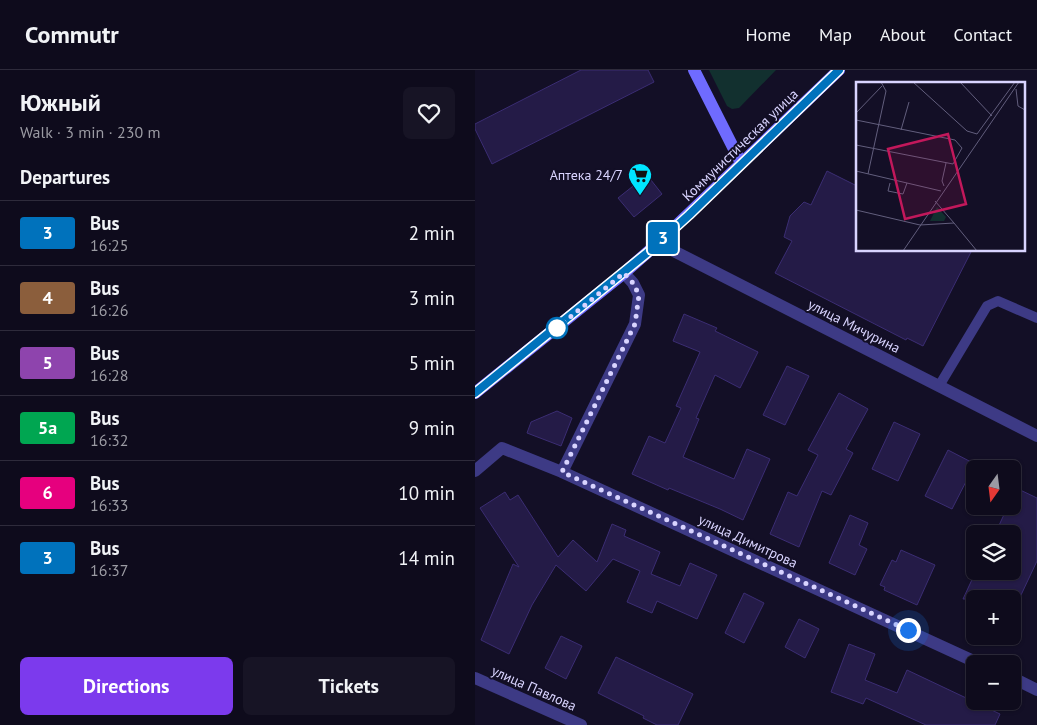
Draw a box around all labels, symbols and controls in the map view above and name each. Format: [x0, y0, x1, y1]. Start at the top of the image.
text: Commutr [25, 19, 119, 50]
text: Home [745, 23, 791, 46]
text: Map [819, 23, 852, 46]
text: About [880, 23, 926, 46]
text: Contact [954, 23, 1012, 46]
inset map [856, 82, 1025, 251]
street label: Коммунистическая улица [678, 85, 802, 205]
text: Южный [20, 87, 101, 118]
button: heart [403, 87, 455, 139]
text: Walk · 3 min · 230 m [20, 122, 160, 142]
supermarket icon: Аптека 24/7 [627, 162, 653, 196]
text: Departures [20, 165, 110, 189]
place label: Аптека 24/7 [550, 166, 623, 184]
text: Bus [90, 211, 119, 235]
text: 3 [42, 221, 53, 244]
text: 2 min [409, 221, 455, 245]
line badge: 3 [647, 222, 679, 254]
text: 3 [658, 226, 668, 249]
text: 16:25 [90, 235, 128, 255]
text: Bus [90, 276, 119, 300]
text: 4 [42, 286, 53, 309]
text: 3 min [409, 286, 455, 310]
street label: улица Мичурина [805, 295, 903, 357]
text: 16:26 [90, 300, 128, 320]
unlabelled marker [546, 317, 568, 339]
text: Bus [90, 341, 119, 365]
text: 5 [42, 351, 53, 374]
text: 5 min [409, 351, 455, 375]
text: 16:28 [90, 365, 128, 385]
text: Bus [90, 406, 119, 430]
text: 5а [38, 416, 57, 439]
text: 9 min [409, 416, 455, 440]
text: 16:32 [90, 430, 128, 450]
north arrow [966, 460, 1021, 515]
map controls [966, 460, 1021, 710]
text: Bus [90, 471, 119, 495]
text: 6 [42, 481, 53, 504]
text: 10 min [398, 481, 455, 505]
text: 16:33 [90, 495, 128, 515]
street label: улица Димитрова [696, 510, 800, 572]
button: layers [966, 525, 1021, 580]
text: Bus [90, 536, 119, 560]
text: 3 [42, 546, 53, 569]
text: 14 min [398, 546, 455, 570]
text: 16:37 [90, 560, 128, 580]
button: + [966, 590, 1021, 645]
your location [896, 618, 921, 643]
button: − [966, 655, 1021, 710]
button: Directions [20, 657, 233, 715]
button: Tickets [243, 657, 455, 715]
street label: улица Павлова [489, 661, 579, 715]

